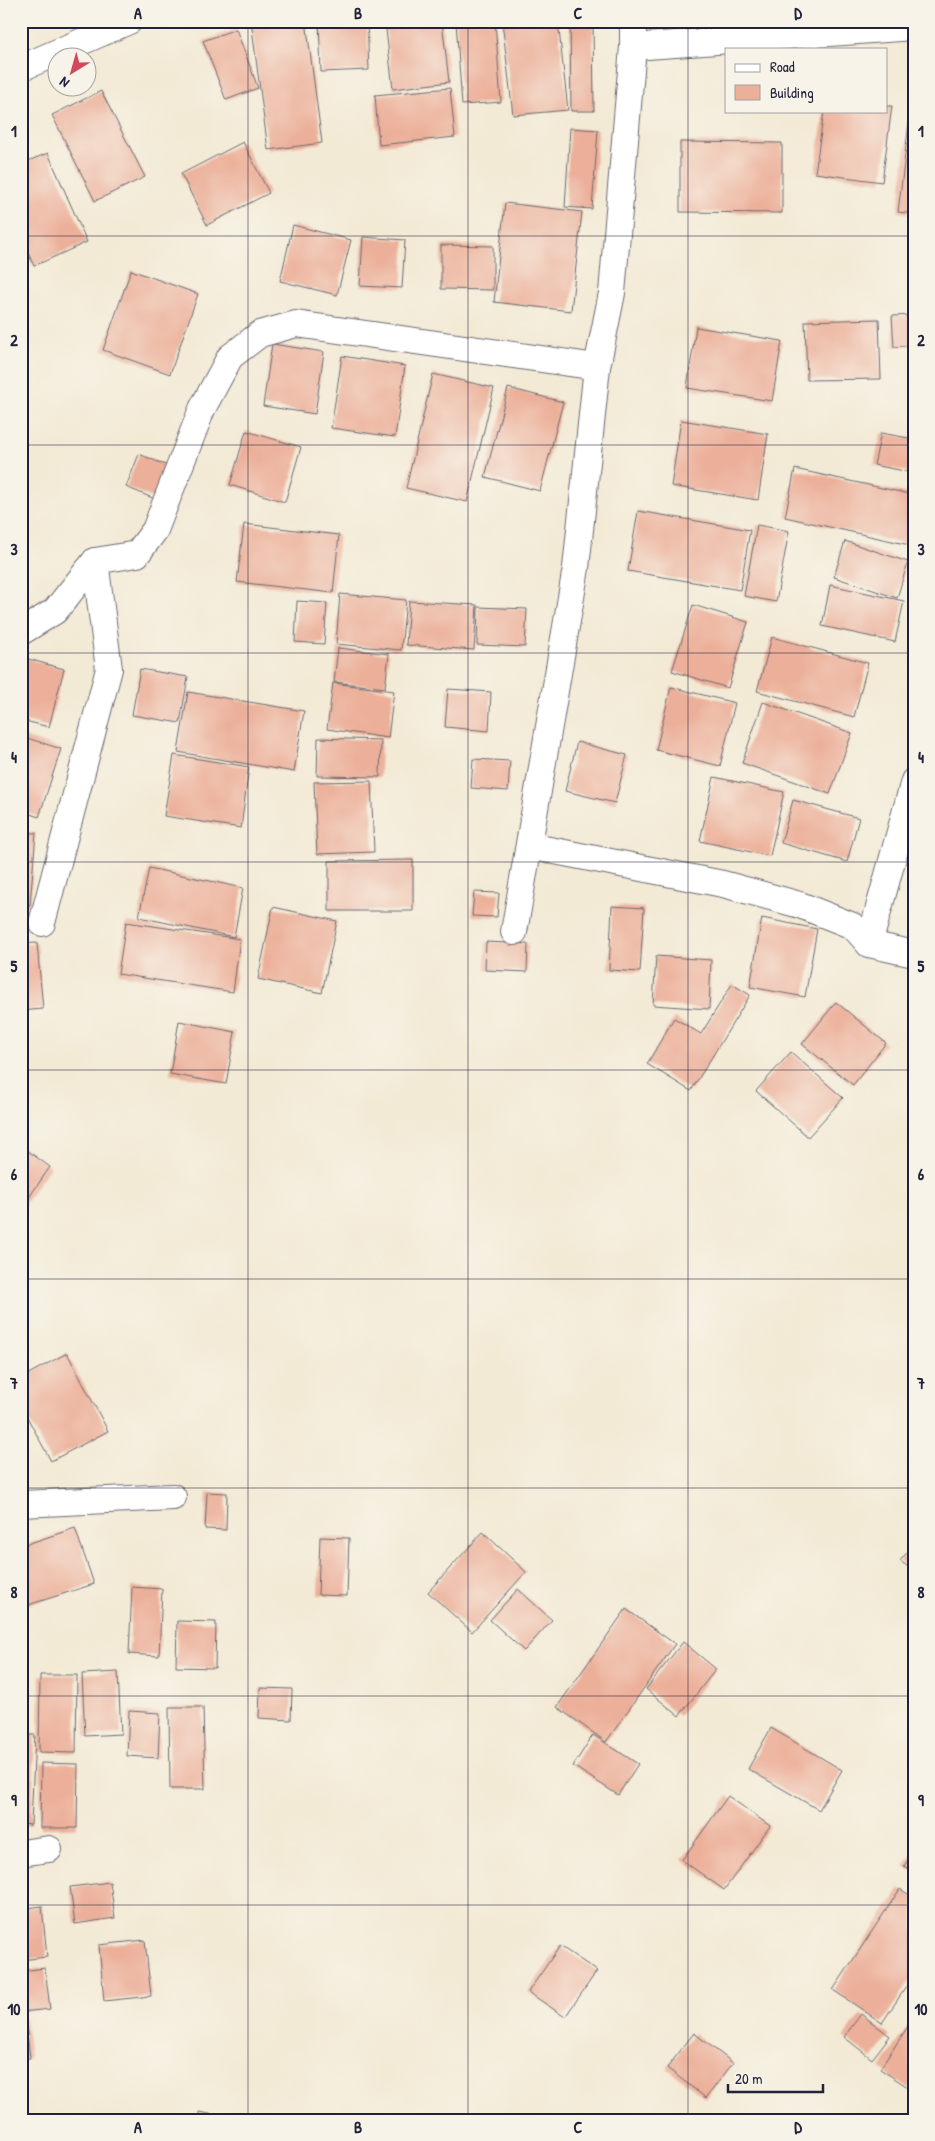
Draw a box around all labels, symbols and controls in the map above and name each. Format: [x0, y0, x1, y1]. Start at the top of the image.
text: A [134, 2, 142, 24]
text: B [354, 2, 362, 24]
text: C [574, 2, 583, 24]
text: D [794, 2, 802, 24]
north arrow [48, 48, 98, 98]
legend [725, 48, 888, 112]
text: Road [770, 56, 795, 77]
text: N [55, 73, 73, 93]
text: Building [770, 82, 814, 103]
text: 1 [11, 120, 17, 142]
text: 1 [918, 120, 924, 142]
text: 2 [10, 329, 18, 351]
text: 2 [917, 329, 925, 351]
text: 3 [10, 538, 18, 560]
text: 3 [917, 538, 925, 560]
text: 4 [11, 746, 17, 768]
text: 4 [918, 746, 924, 768]
text: 5 [11, 955, 18, 977]
text: 5 [918, 955, 925, 977]
text: 6 [11, 1163, 18, 1185]
text: 6 [918, 1163, 925, 1185]
text: 7 [9, 1372, 18, 1394]
text: 7 [916, 1372, 925, 1394]
text: 8 [11, 1581, 18, 1603]
text: 8 [918, 1581, 925, 1603]
text: 9 [11, 1789, 17, 1811]
text: 9 [918, 1789, 924, 1811]
text: 10 [8, 1998, 20, 2020]
text: 10 [915, 1998, 927, 2020]
scale bar [728, 2061, 822, 2093]
text: 20 m [735, 2068, 762, 2089]
text: A [134, 2116, 142, 2138]
text: B [354, 2116, 362, 2138]
text: C [574, 2116, 583, 2138]
text: D [794, 2116, 802, 2138]

